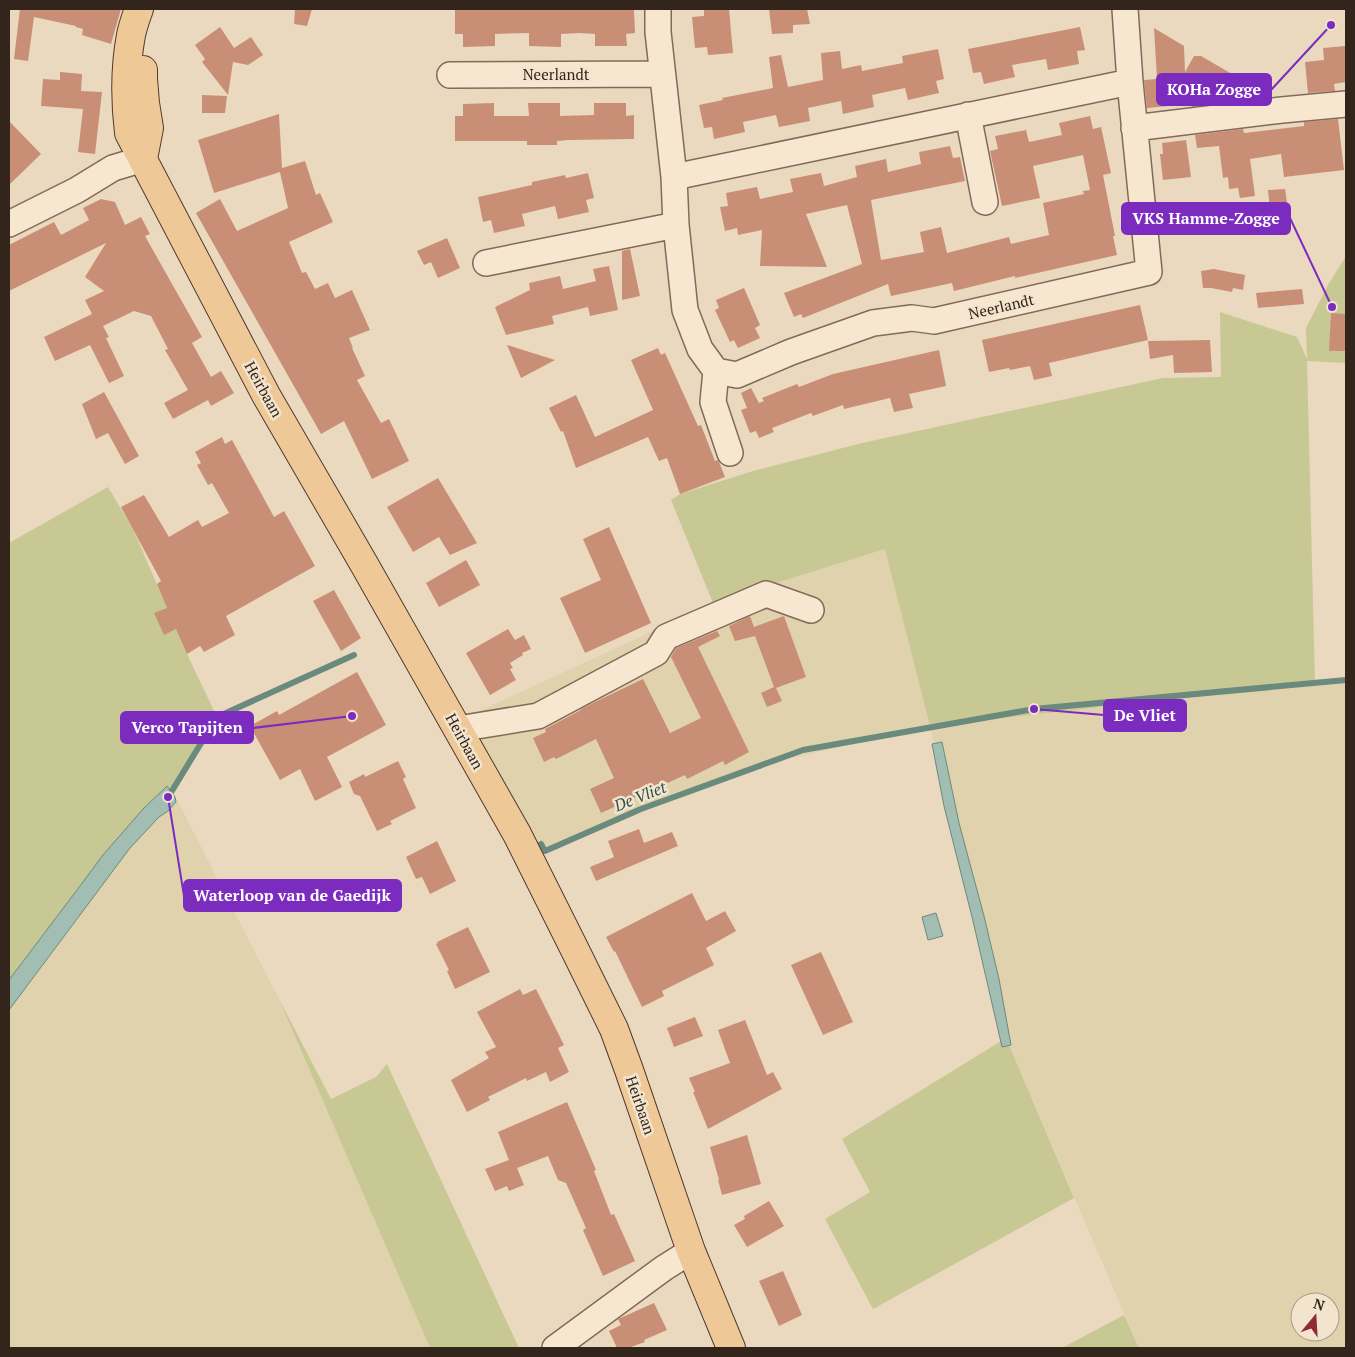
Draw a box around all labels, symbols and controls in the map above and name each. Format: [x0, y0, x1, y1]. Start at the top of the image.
street label: Neerlandt [523, 64, 590, 84]
callout: KOHa Zogge [1157, 74, 1271, 105]
text: KOHa Zogge [1167, 78, 1261, 100]
callout: VKS Hamme-Zogge [1122, 203, 1290, 234]
text: VKS Hamme-Zogge [1132, 207, 1280, 229]
street label: Neerlandt [966, 289, 1036, 323]
street label: Heirbaan [240, 357, 288, 421]
callout: De Vliet [1104, 700, 1186, 731]
text: De Vliet [1114, 704, 1177, 726]
street label: Heirbaan [441, 709, 489, 773]
callout: Verco Tapijten [121, 712, 253, 743]
text: Verco Tapijten [131, 716, 243, 738]
water label: De Vliet [610, 775, 670, 817]
callout: Waterloop van de Gaedijk [184, 880, 401, 911]
text: Waterloop van de Gaedijk [193, 884, 391, 906]
street label: Heirbaan [622, 1073, 660, 1137]
north arrow [1290, 1292, 1340, 1342]
text: N [1311, 1293, 1328, 1315]

